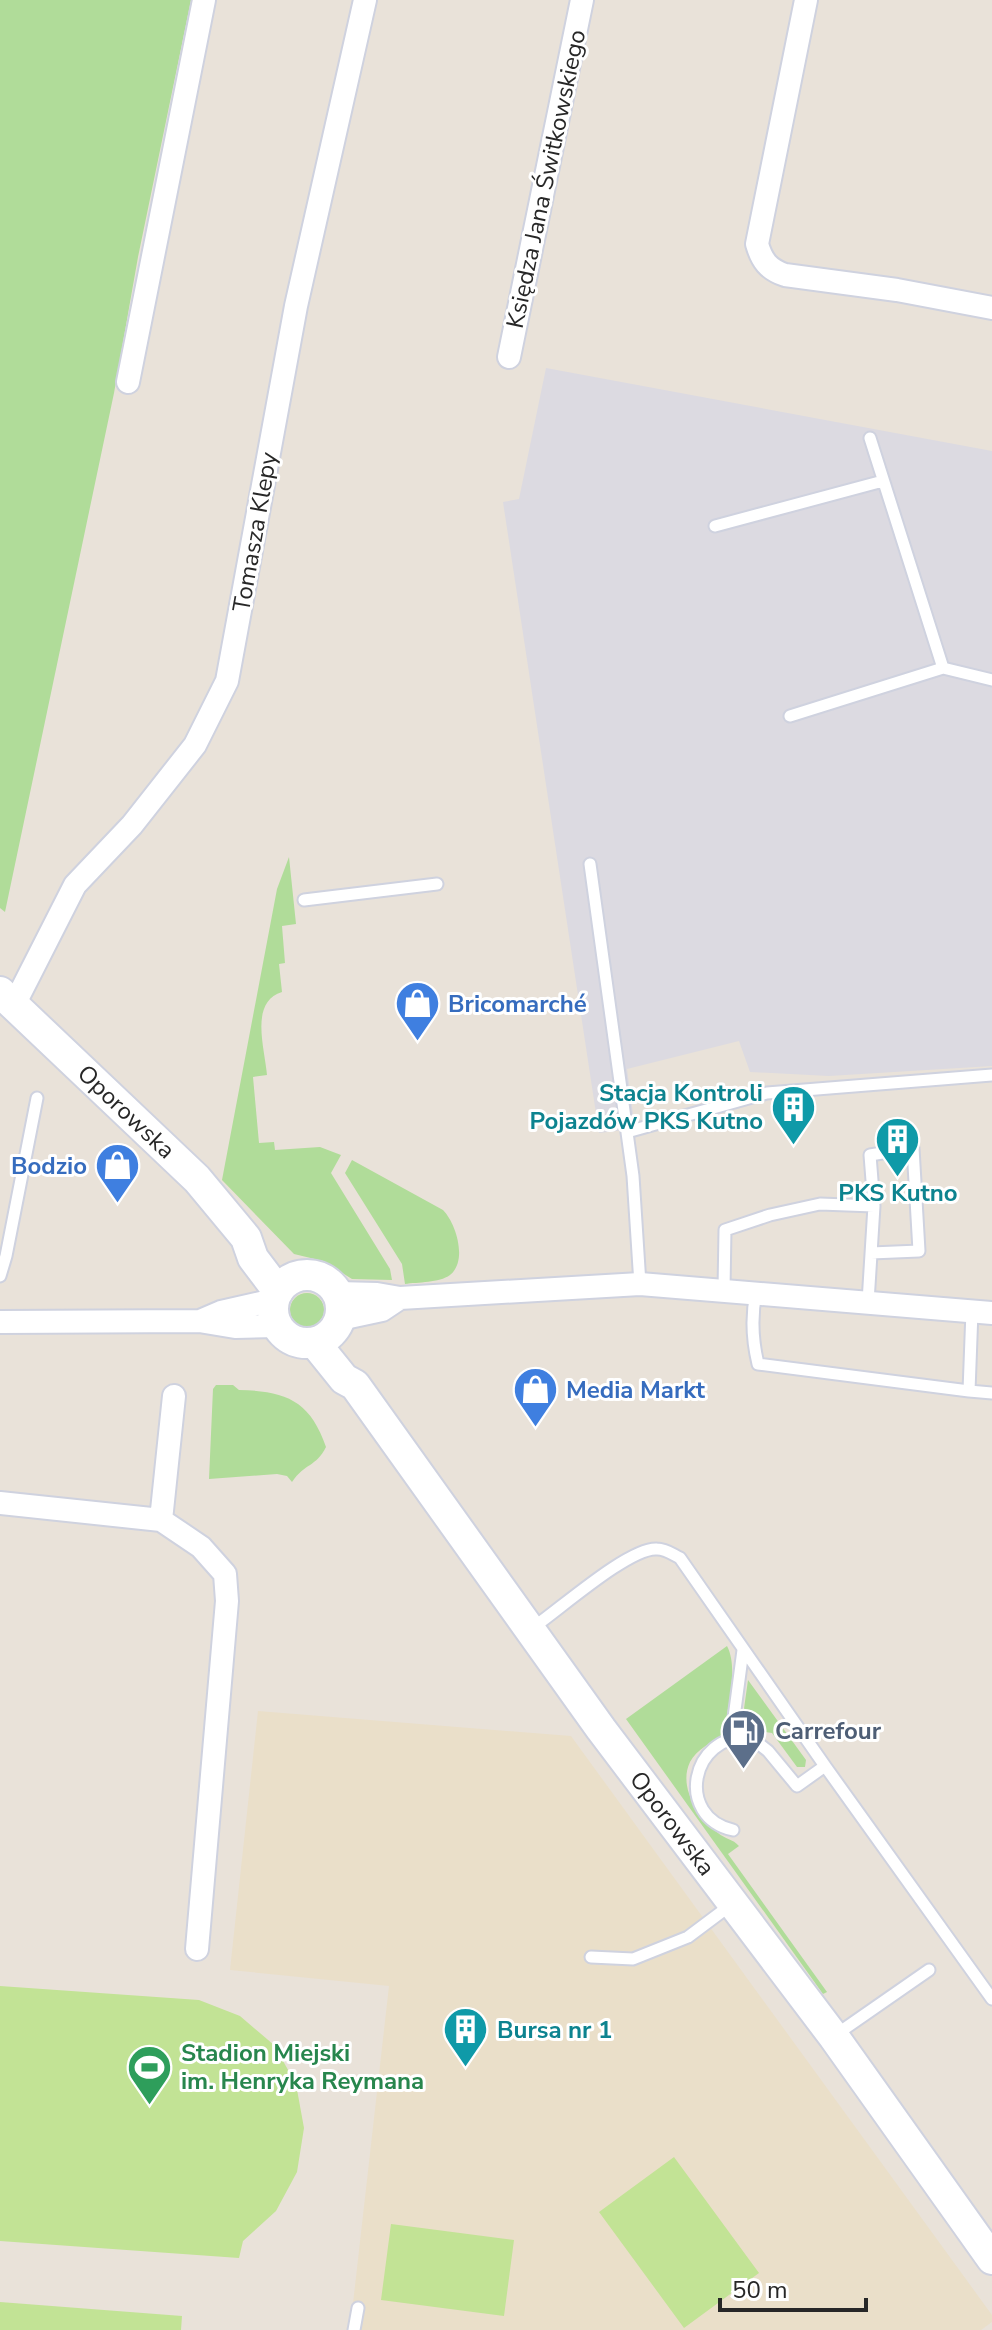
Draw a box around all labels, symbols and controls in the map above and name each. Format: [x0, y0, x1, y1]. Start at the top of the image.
street label: Księdza Jana Świtkowskiego [499, 27, 593, 331]
street label: Tomasza Klepy [225, 449, 285, 614]
shop icon: Bricomarché [393, 980, 441, 1043]
place label: Bricomarché [448, 988, 587, 1020]
street label: Oporowska [70, 1058, 182, 1166]
place label: Stacja Kontroli Pojazdów PKS Kutno [529, 1077, 763, 1137]
building icon: Stacja Kontroli Pojazdów PKS Kutno [770, 1083, 818, 1146]
building icon: PKS Kutno [874, 1115, 922, 1178]
shop icon: Bodzio [94, 1142, 142, 1205]
place label: Bodzio [11, 1150, 87, 1182]
place label: PKS Kutno [838, 1177, 958, 1209]
shop icon: Media Markt [511, 1366, 559, 1429]
place label: Media Markt [566, 1374, 706, 1406]
fuel station icon: Carrefour [720, 1707, 768, 1770]
place label: Carrefour [775, 1715, 882, 1747]
street label: Oporowska [622, 1764, 722, 1882]
building icon: Bursa nr 1 [442, 2006, 490, 2069]
place label: Bursa nr 1 [497, 2014, 612, 2046]
place label: Stadion Miejski im. Henryka Reymana [181, 2037, 424, 2097]
sports icon: Stadion Miejski im. Henryka Reymana [126, 2043, 174, 2106]
scale bar [720, 2262, 866, 2312]
text: 50 m [732, 2274, 788, 2306]

